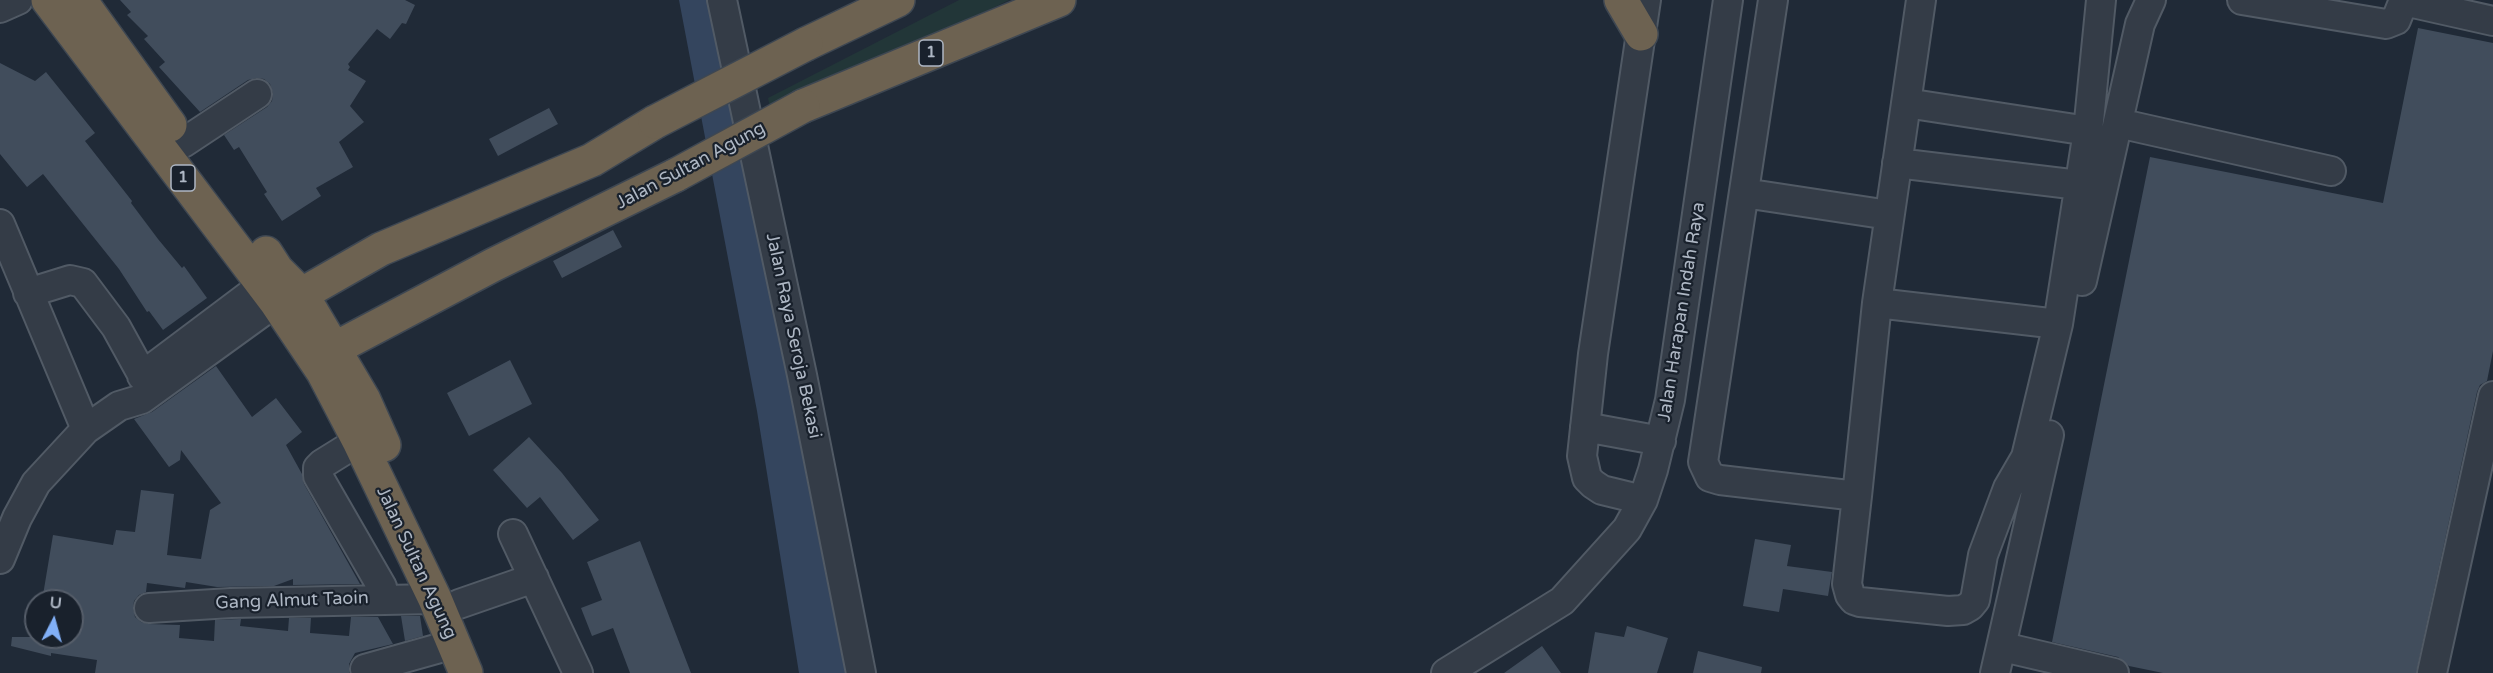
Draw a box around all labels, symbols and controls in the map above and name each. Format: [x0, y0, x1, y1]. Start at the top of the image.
road number: 1 [919, 40, 943, 66]
street label: Jalan Sultan Agung [613, 118, 769, 214]
road number: 1 [171, 165, 195, 191]
street label: Jalan Harapan Indah Raya [1654, 201, 1710, 423]
street label: Jalan Raya Seroja Bekasi [761, 231, 825, 441]
street label: Jalan Sultan Agung [371, 483, 461, 643]
street label: Gang Almut Taoin [215, 588, 369, 614]
north arrow [24, 589, 84, 649]
text: U [49, 593, 63, 614]

